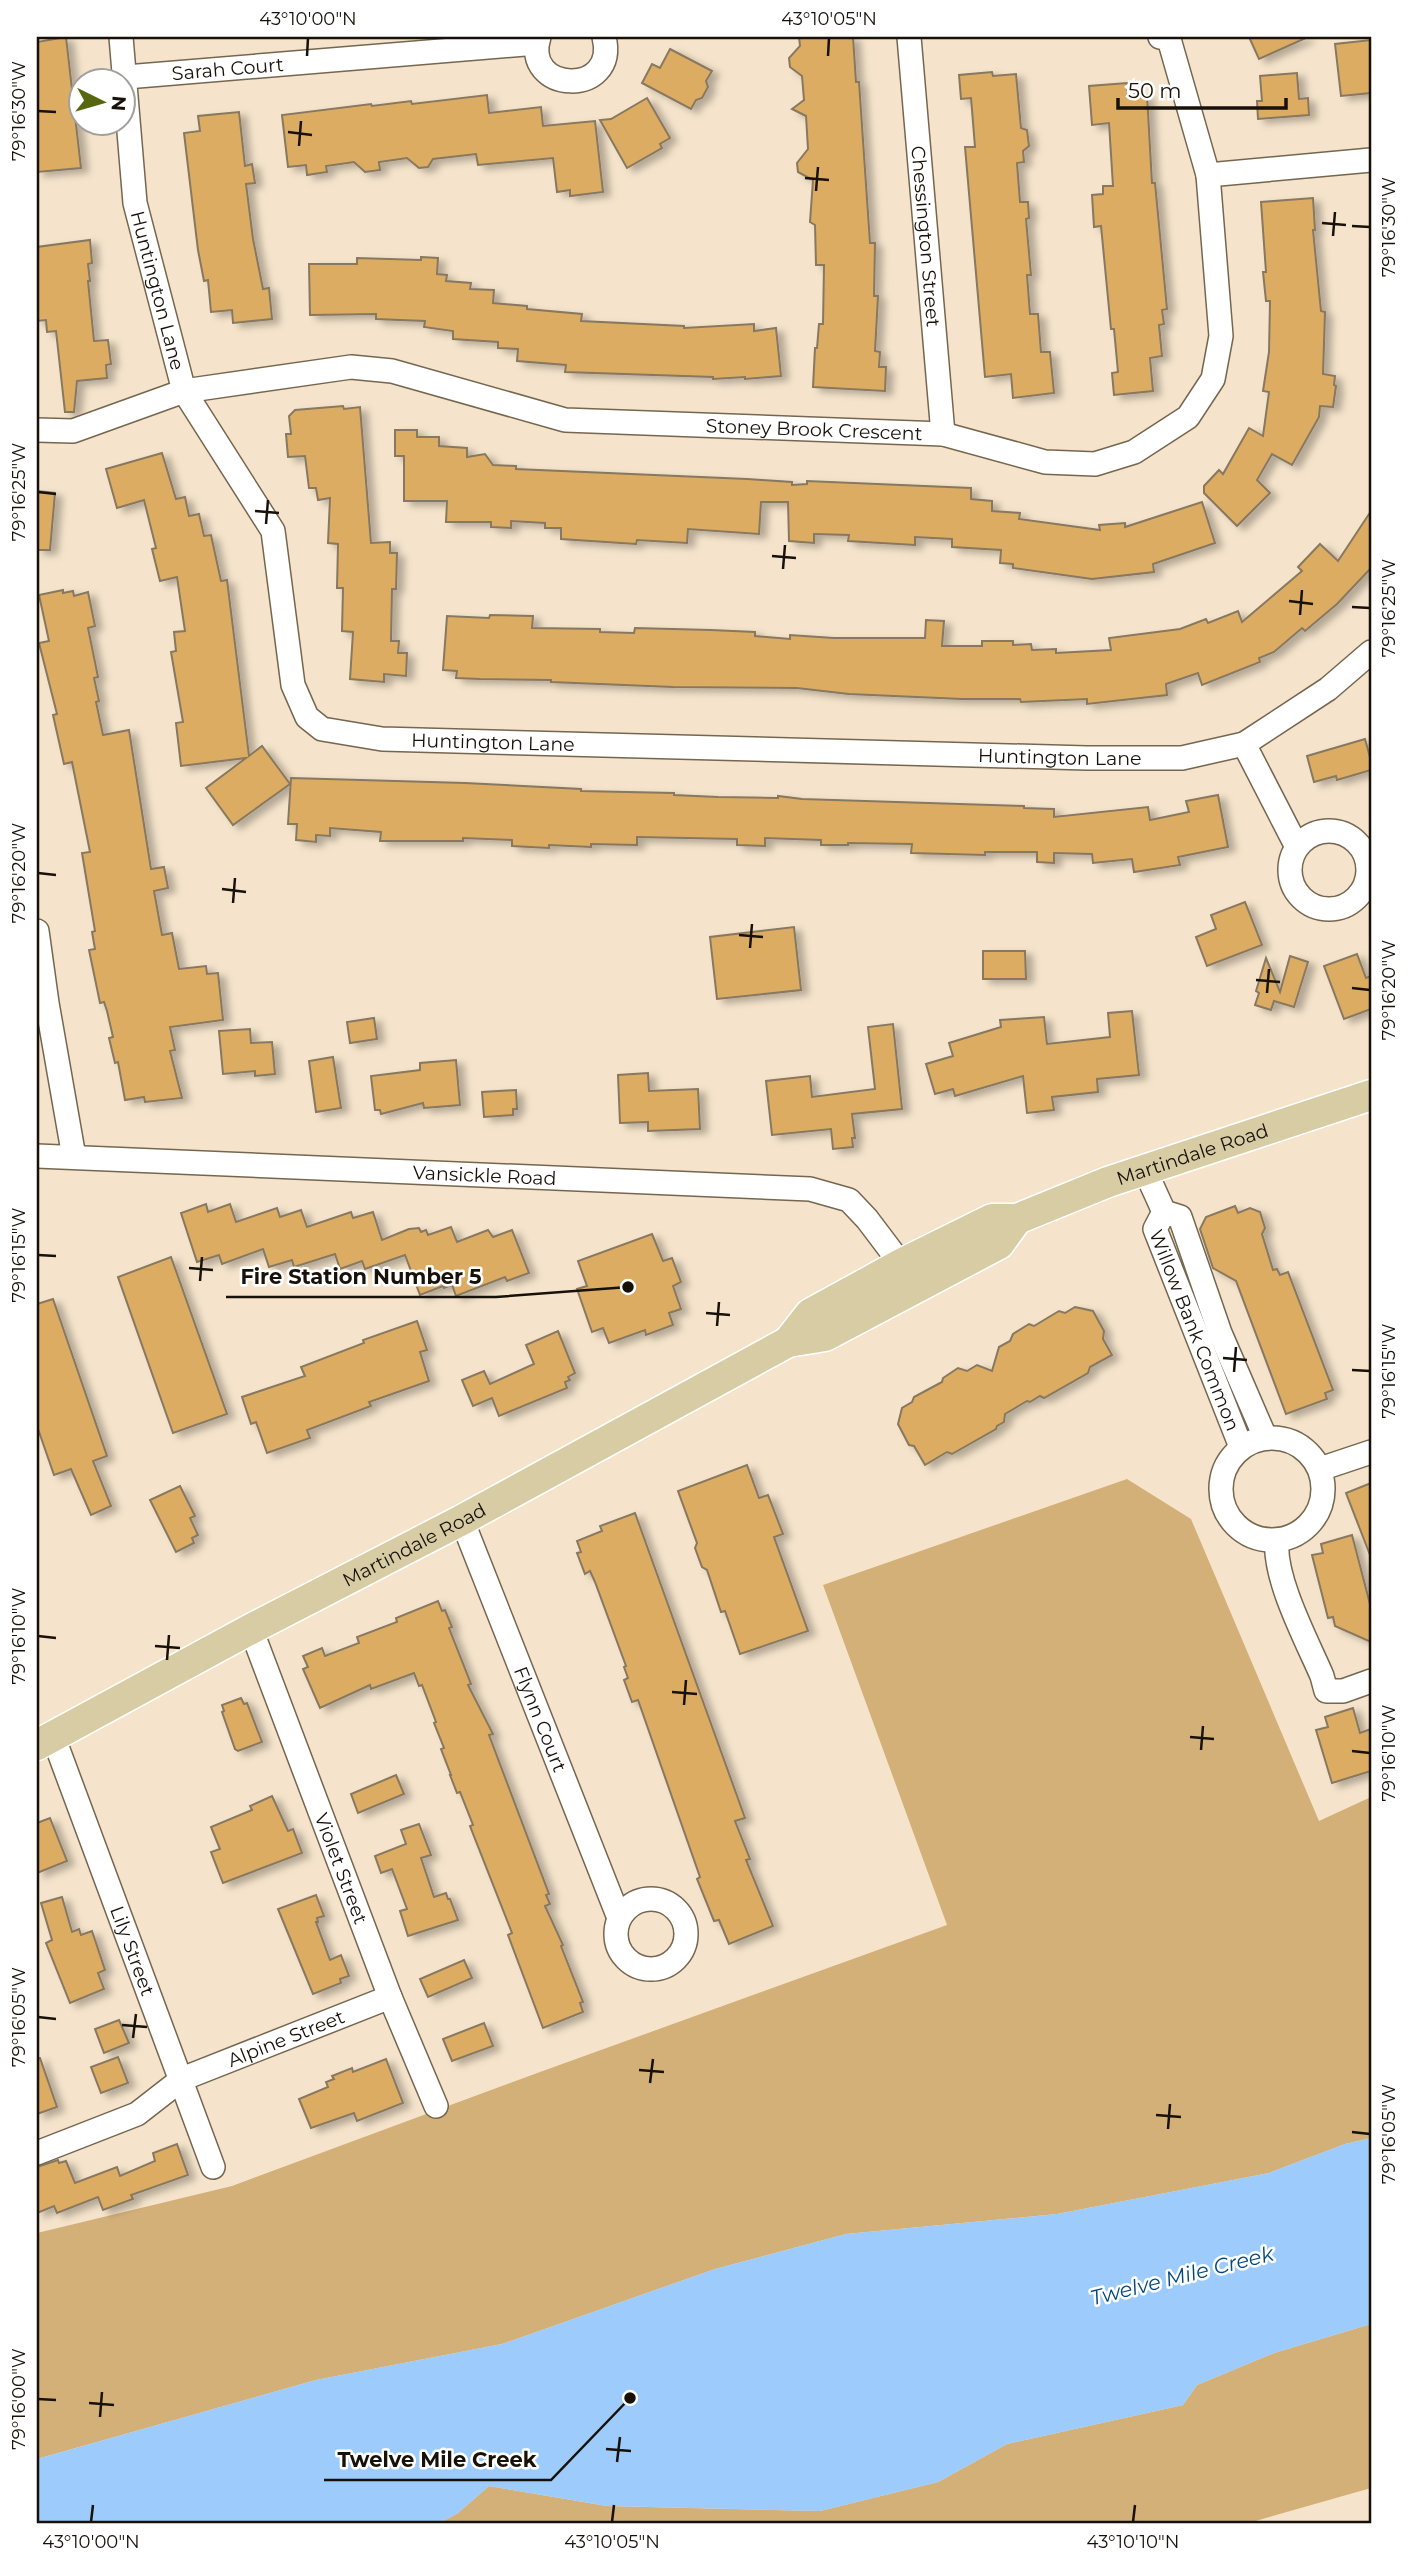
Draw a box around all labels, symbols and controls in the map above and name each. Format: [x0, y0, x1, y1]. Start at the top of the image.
text: 43°10'00"N [259, 8, 357, 30]
text: 43°10'05"N [781, 8, 877, 30]
street label: Sarah Court [171, 53, 285, 85]
text: 79°16'30"W [8, 61, 30, 161]
north arrow [66, 66, 136, 136]
scale bar [1118, 66, 1286, 110]
text: 50 m [1128, 78, 1182, 103]
text: N [106, 95, 131, 112]
street label: Chessington Street [906, 145, 945, 328]
text: 79°16'30"W [1378, 177, 1400, 277]
street label: Huntington Lane [126, 209, 189, 373]
street label: Stoney Brook Crescent [705, 414, 923, 445]
text: 79°16'25"W [8, 443, 30, 541]
text: 79°16'25"W [1378, 559, 1400, 657]
street label: Huntington Lane [411, 729, 575, 756]
street label: Huntington Lane [978, 744, 1142, 770]
text: 79°16'20"W [8, 823, 30, 923]
text: 79°16'20"W [1378, 940, 1400, 1040]
street label: Martindale Road [1114, 1119, 1271, 1190]
street label: Vansickle Road [412, 1161, 557, 1190]
text: 79°16'15"W [8, 1207, 30, 1303]
street label: Willow Bank Common [1144, 1226, 1244, 1434]
callout: Fire Station Number 5 [226, 1255, 496, 1297]
text: Fire Station Number 5 [240, 1264, 482, 1289]
text: 79°16'15"W [1378, 1323, 1400, 1419]
street label: Martindale Road [339, 1498, 490, 1592]
text: 79°16'10"W [8, 1588, 30, 1685]
street label: Flynn Court [509, 1663, 571, 1776]
text: 79°16'10"W [1378, 1705, 1400, 1802]
street label: Violet Street [310, 1810, 372, 1928]
street label: Lily Street [105, 1903, 159, 1999]
text: 79°16'05"W [8, 1967, 30, 2067]
street label: Alpine Street [224, 2005, 348, 2072]
text: 79°16'05"W [1378, 2084, 1400, 2184]
water label: Twelve Mile Creek [1088, 2240, 1277, 2310]
text: 79°16'00"W [8, 2348, 30, 2450]
callout: Twelve Mile Creek [324, 2438, 551, 2480]
text: Twelve Mile Creek [338, 2447, 537, 2472]
text: 43°10'00"N [42, 2531, 140, 2553]
text: 43°10'05"N [564, 2531, 660, 2553]
text: 43°10'10"N [1087, 2531, 1179, 2553]

